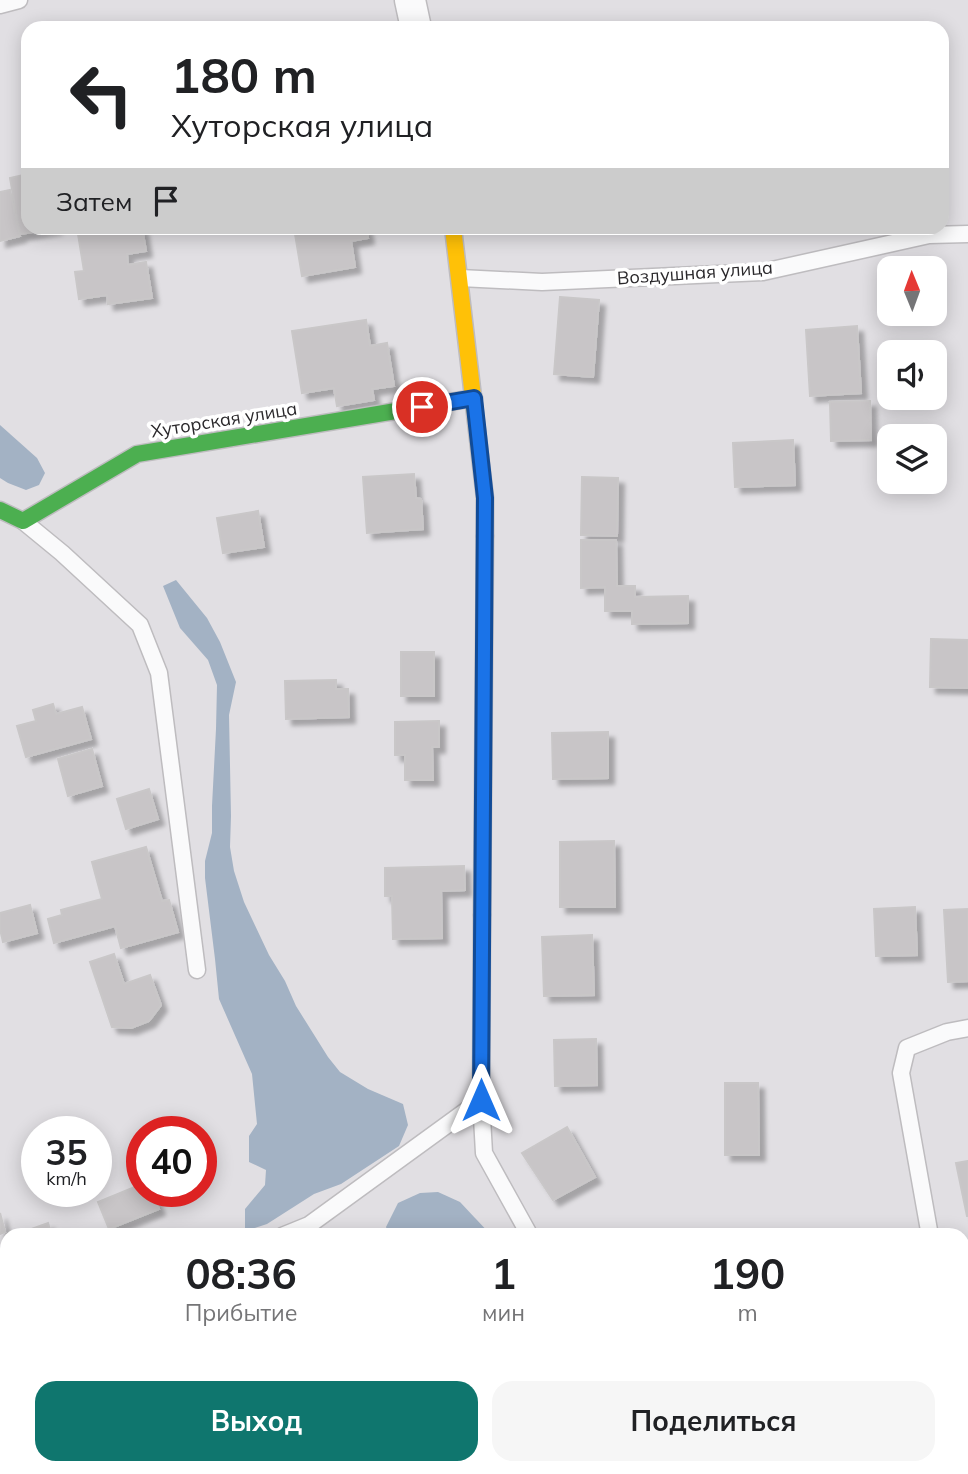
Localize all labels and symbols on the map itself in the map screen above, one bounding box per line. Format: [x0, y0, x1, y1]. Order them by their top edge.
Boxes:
street label: Воздушная улица [616, 256, 774, 289]
north arrow [877, 256, 947, 326]
pin [392, 377, 452, 437]
street label: Хуторская улица [149, 397, 299, 442]
position arrow [444, 1063, 518, 1137]
speed limit sign: 40 [126, 1116, 217, 1207]

